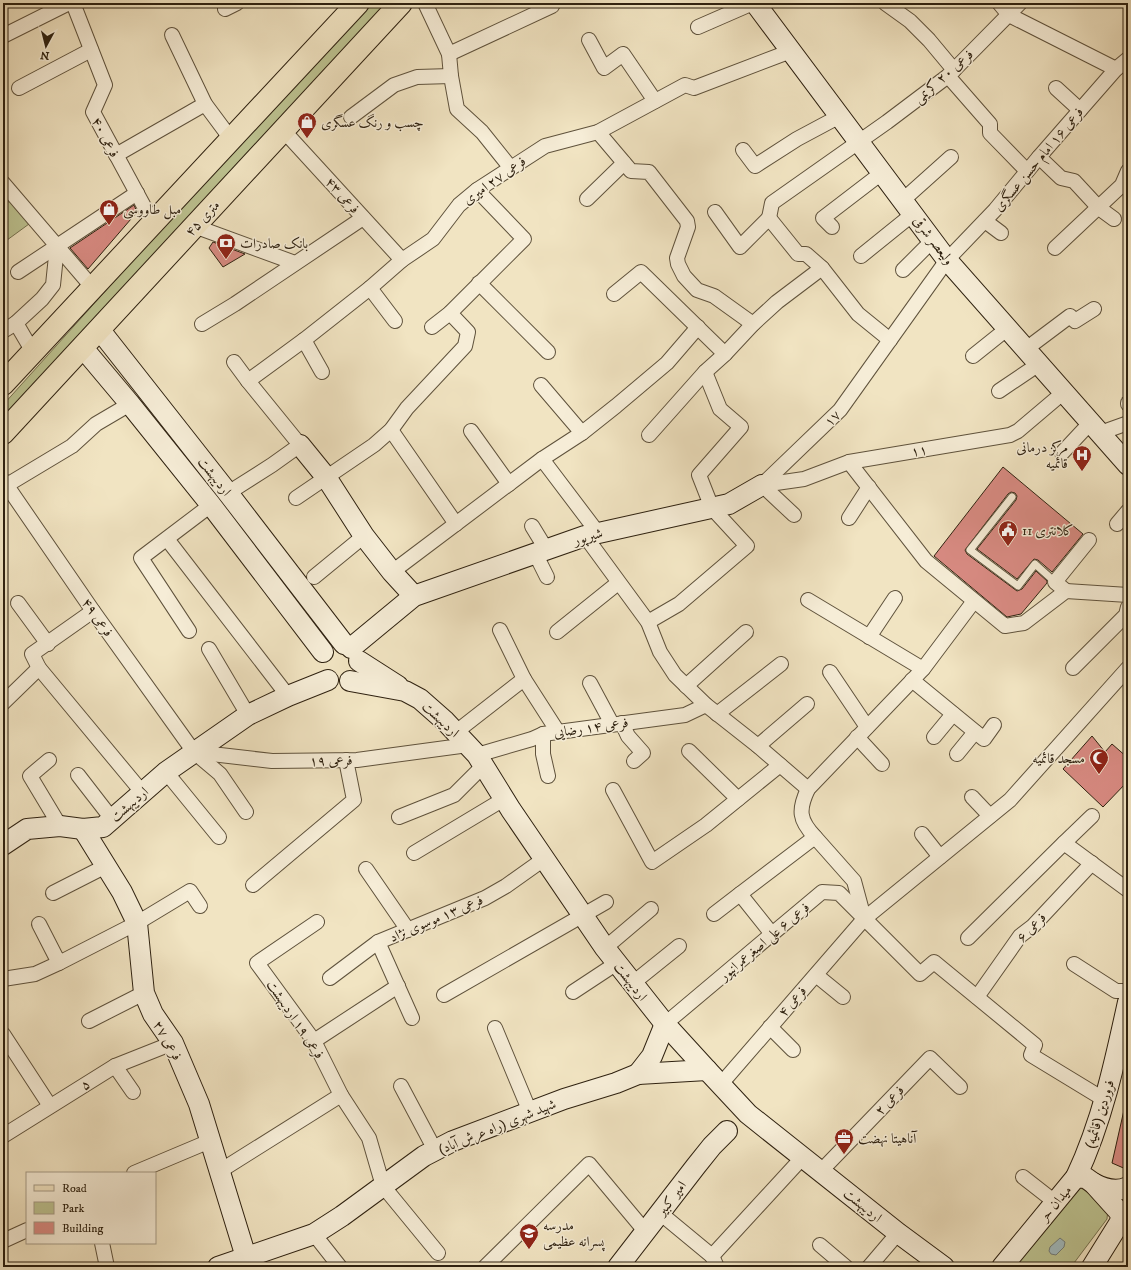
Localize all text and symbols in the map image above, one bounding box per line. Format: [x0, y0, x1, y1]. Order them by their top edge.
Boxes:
north arrow [26, 26, 66, 66]
street label: فرعی ۲۰ کریمی [910, 46, 977, 108]
text: N [40, 47, 50, 62]
street label: فرعی ۱۶ امام حسن عسگری [990, 104, 1090, 217]
shop icon: چسب و رنگ عسگری [296, 111, 318, 139]
place label: چسب و رنگ عسگری [321, 113, 424, 132]
street label: فرعی ۴۰ [87, 114, 123, 161]
street label: فرعی ۲۷ امیری [459, 152, 530, 209]
street label: فرعی ۴۳ [321, 174, 363, 218]
street label: ۴۵ متری [181, 197, 224, 241]
shop icon: مبل طاووسی [98, 198, 120, 226]
place label: مبل طاووسی [123, 201, 181, 220]
street label: ولیعصر شرقی [909, 212, 958, 269]
bank icon: بانک صادرات [215, 232, 237, 260]
place label: بانک صادرات [240, 235, 309, 253]
street label: ۱۷ [821, 407, 845, 431]
place label: مرکز درمانی قائمیه [1016, 439, 1068, 473]
street label: ۱۱ [910, 441, 929, 461]
hospital icon: مرکز درمانی قائمیه [1071, 444, 1093, 472]
street label: اردیبهشت [193, 453, 235, 500]
public building icon: کلانتری 11 [997, 519, 1019, 547]
place label: کلانتری 11 [1022, 522, 1074, 540]
street label: شیرپور [570, 524, 605, 551]
street label: فرعی ۴۹ [77, 595, 117, 640]
street label: اردیبهشت [418, 698, 463, 742]
street label: فرعی ۱۴ رضایی [553, 714, 630, 742]
mosque icon: مسجد قائمیه [1088, 747, 1110, 775]
place label: مسجد قائمیه [1032, 750, 1085, 768]
street label: فرعی ۱۹ [309, 752, 353, 770]
street label: اردیبهشت [107, 783, 153, 826]
street label: فرعی ۱‍۳ موسوی نژاد [387, 891, 486, 947]
street label: فرعی ۶ علی اصغرعمرانپور [714, 899, 814, 986]
street label: فرعی ۶ [1013, 909, 1051, 947]
street label: اردیبهشت [609, 958, 651, 1005]
street label: فرعی ۱۹ اردیبهشت [262, 977, 328, 1062]
street label: فرعی ۴ [774, 982, 811, 1021]
street label: فرعی ۲۷ [149, 1017, 186, 1064]
street label: ۵ [77, 1075, 94, 1095]
street label: فروردین (قائمیه) [1081, 1078, 1119, 1151]
street label: فرعی ۲ [871, 1082, 908, 1120]
street label: شهید شهری (راه عرش آباد) [436, 1095, 559, 1159]
office icon: آناهیتا نهضت [833, 1127, 855, 1155]
place label: آناهیتا نهضت [858, 1130, 918, 1148]
legend [26, 1172, 156, 1244]
street label: امیر کبیر [652, 1177, 691, 1221]
text: Road [62, 1181, 87, 1196]
street label: میدان حر [1034, 1182, 1076, 1227]
street label: اردیبهشت [839, 1185, 885, 1227]
text: Park [62, 1201, 84, 1216]
place label: مدرسه پسرانه عظیمی [543, 1217, 605, 1252]
text: Building [62, 1221, 103, 1236]
school or university icon: مدرسه پسرانه عظیمی [518, 1222, 540, 1250]

